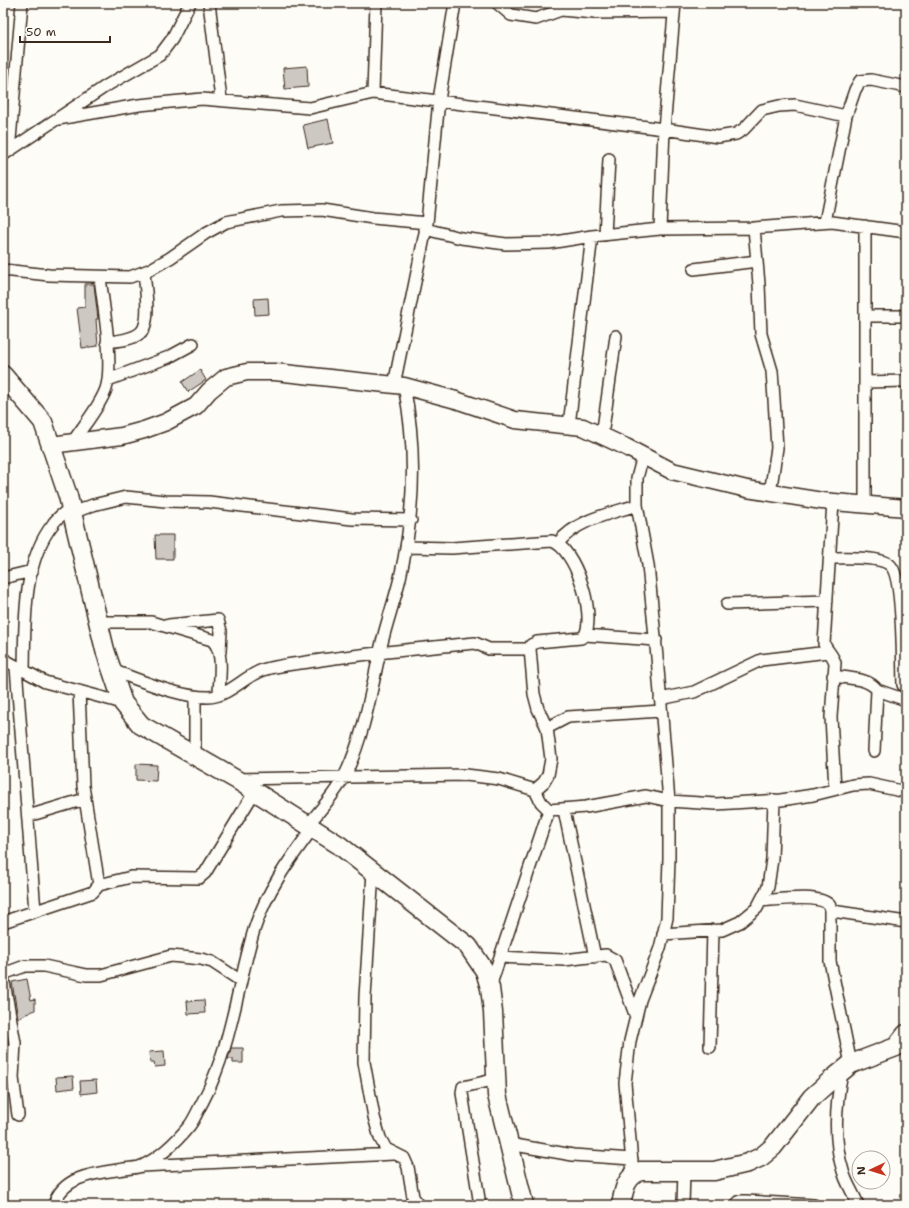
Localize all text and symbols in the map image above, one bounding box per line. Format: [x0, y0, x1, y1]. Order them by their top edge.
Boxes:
scale bar [20, 18, 110, 44]
text: 50 m [26, 24, 56, 40]
north arrow [851, 1150, 891, 1190]
text: N [854, 1166, 869, 1176]

